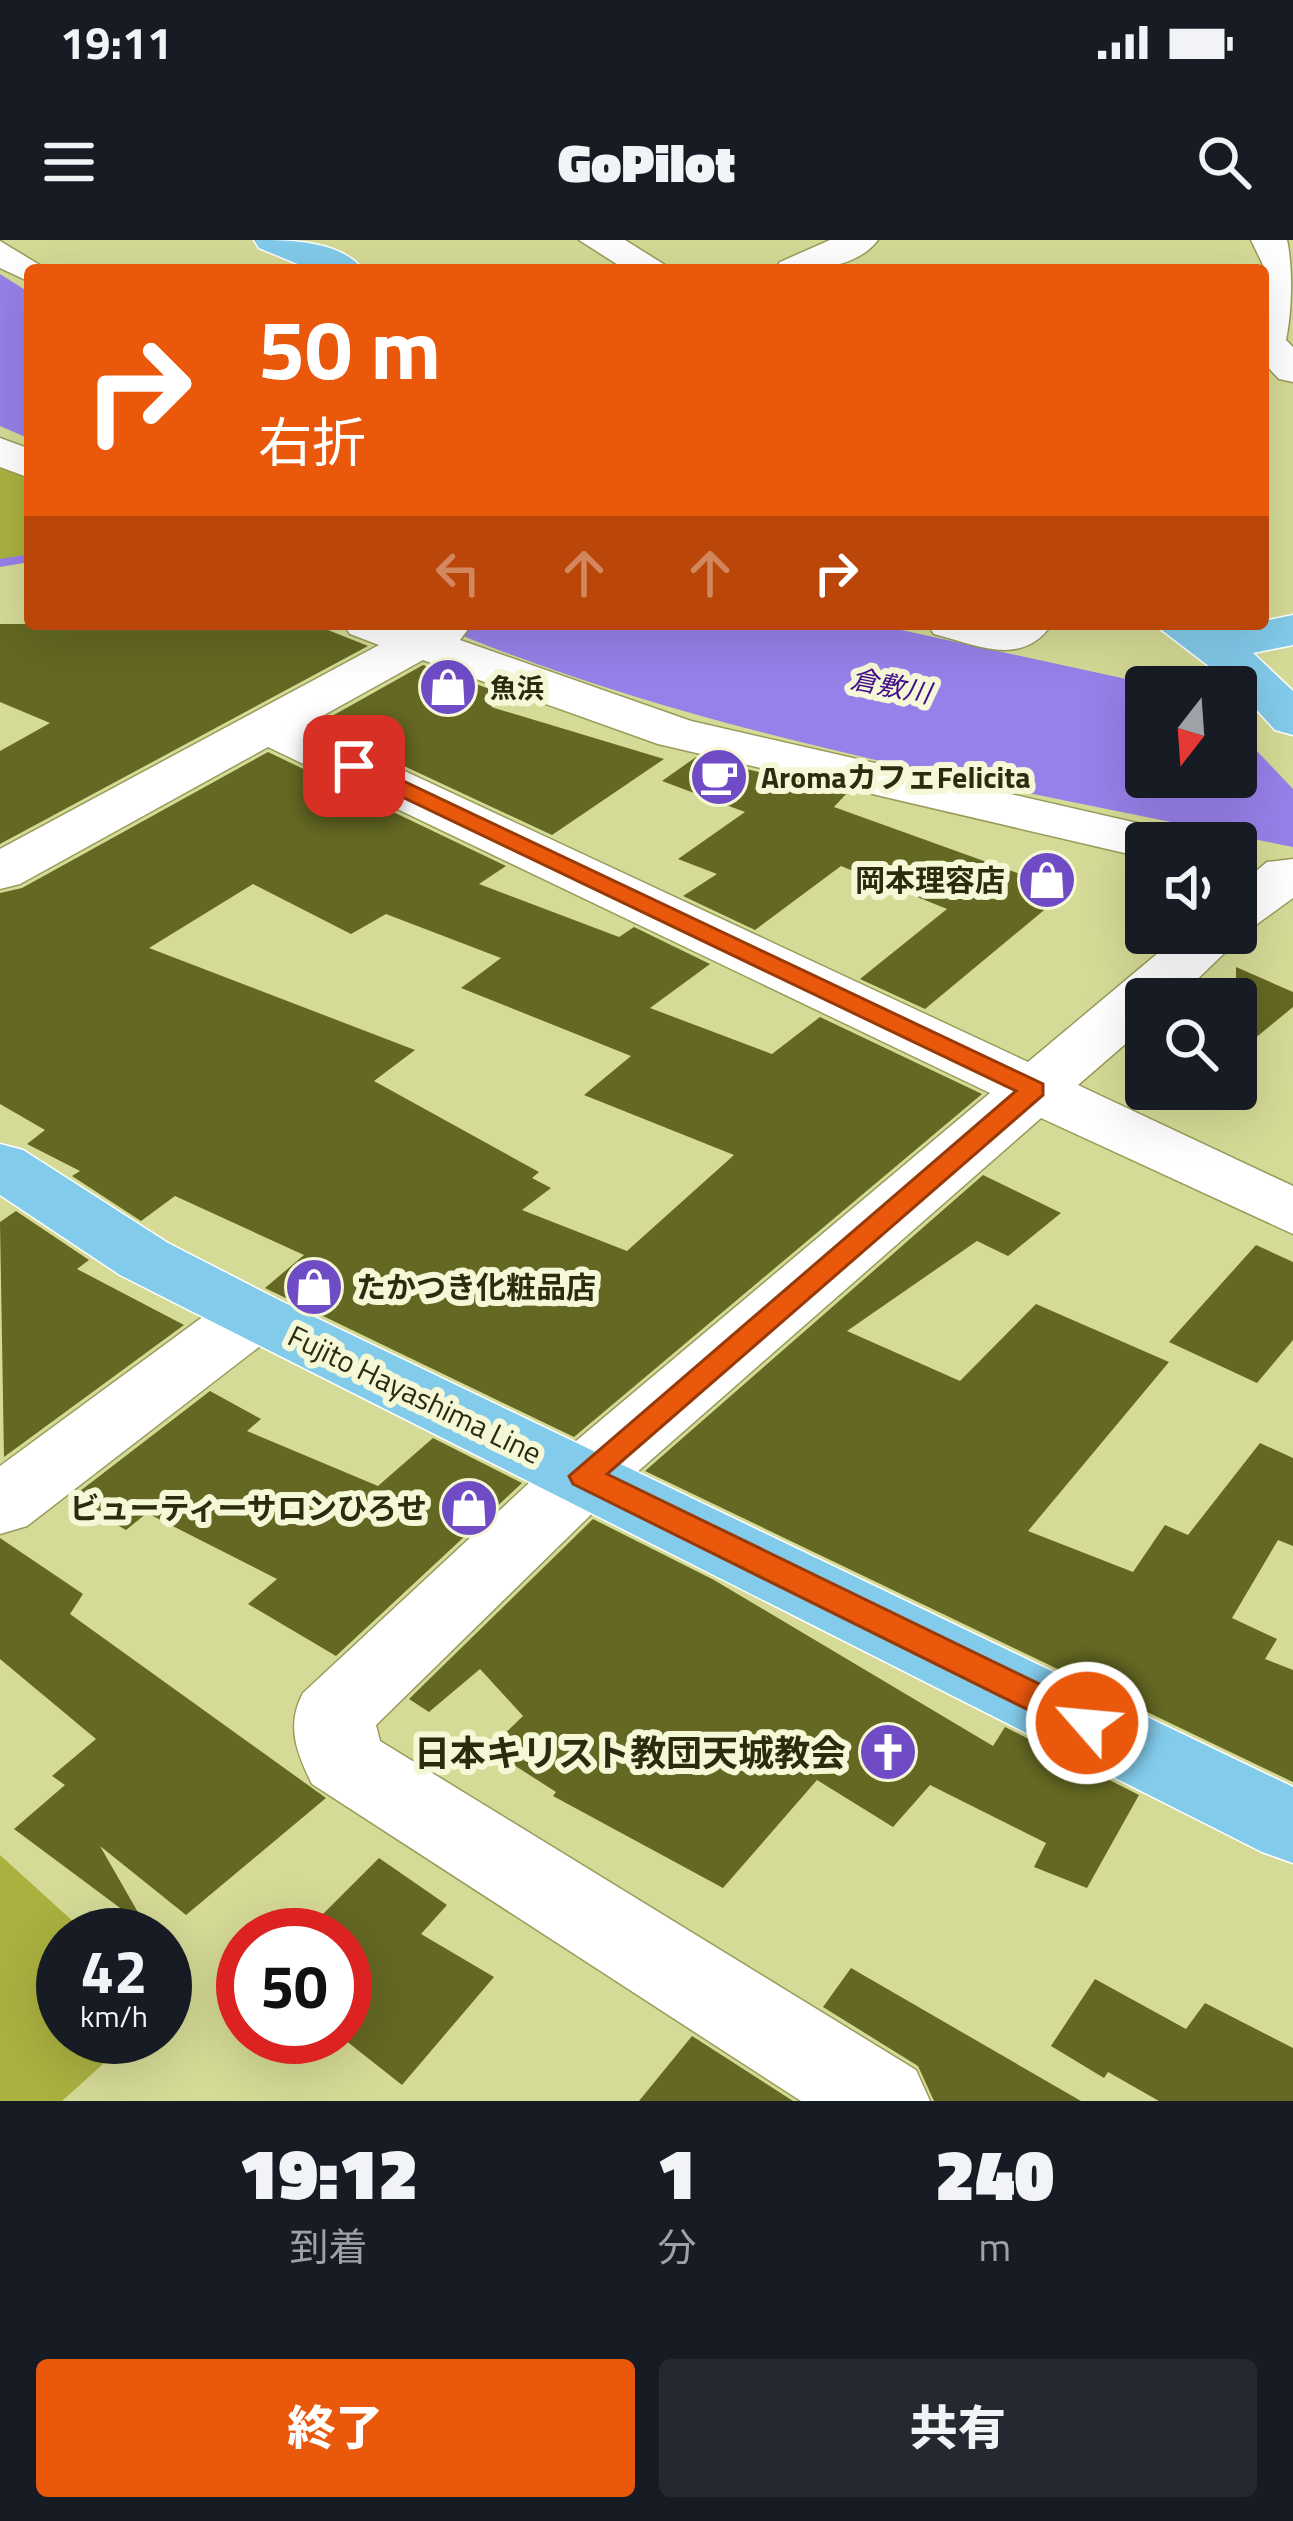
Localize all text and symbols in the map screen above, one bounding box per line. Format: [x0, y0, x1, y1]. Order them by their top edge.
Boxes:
text: 19:11 [60, 8, 172, 76]
text: GoPilot [558, 121, 735, 203]
icon: menu [36, 129, 102, 195]
icon: search [1191, 129, 1257, 195]
text: 50 m [258, 284, 441, 412]
icon: right [60, 312, 216, 468]
text: 右折 [258, 401, 366, 483]
icon: left [425, 540, 491, 606]
icon: ahead [551, 540, 617, 606]
icon: ahead [677, 540, 743, 606]
icon: right [803, 540, 869, 606]
shop icon: 魚浜 [417, 656, 479, 718]
water label: 倉敷川 [847, 657, 938, 713]
north arrow [1125, 666, 1257, 798]
map controls [1125, 666, 1257, 1110]
place label: 魚浜 [490, 667, 544, 708]
pin [303, 715, 405, 817]
icon: arrive [321, 733, 387, 799]
cafe icon: AromaカフェFelicita [688, 746, 750, 808]
place label: AromaカフェFelicita [761, 754, 1031, 800]
button: sound [1125, 822, 1257, 954]
shop icon: 岡本理容店 [1016, 849, 1078, 911]
place label: 岡本理容店 [855, 857, 1005, 903]
button: search [1125, 978, 1257, 1110]
shop icon: たかつき化粧品店 [283, 1256, 345, 1318]
place label: たかつき化粧品店 [356, 1264, 596, 1310]
street label: Fujito Hayashima Line [280, 1313, 550, 1475]
shop icon: ビューティーサロンひろせ [438, 1477, 500, 1539]
place label: ビューティーサロンひろせ [69, 1485, 427, 1531]
position arrow [1024, 1660, 1150, 1786]
church icon: 日本キリスト教団天城教会 [857, 1721, 919, 1783]
place label: 日本キリスト教団天城教会 [414, 1725, 846, 1780]
speed limit sign: 50 [216, 1908, 372, 2064]
text: 42 [80, 1925, 148, 2016]
text: km/h [80, 1993, 148, 2039]
text: 19:12 [239, 2117, 418, 2227]
text: 1 [657, 2117, 696, 2227]
text: 240 [935, 2118, 1054, 2228]
text: 到着 [289, 2217, 367, 2276]
text: 分 [657, 2217, 696, 2276]
text: m [978, 2217, 1011, 2276]
button: 終了 [36, 2359, 635, 2497]
button: 共有 [659, 2359, 1257, 2497]

